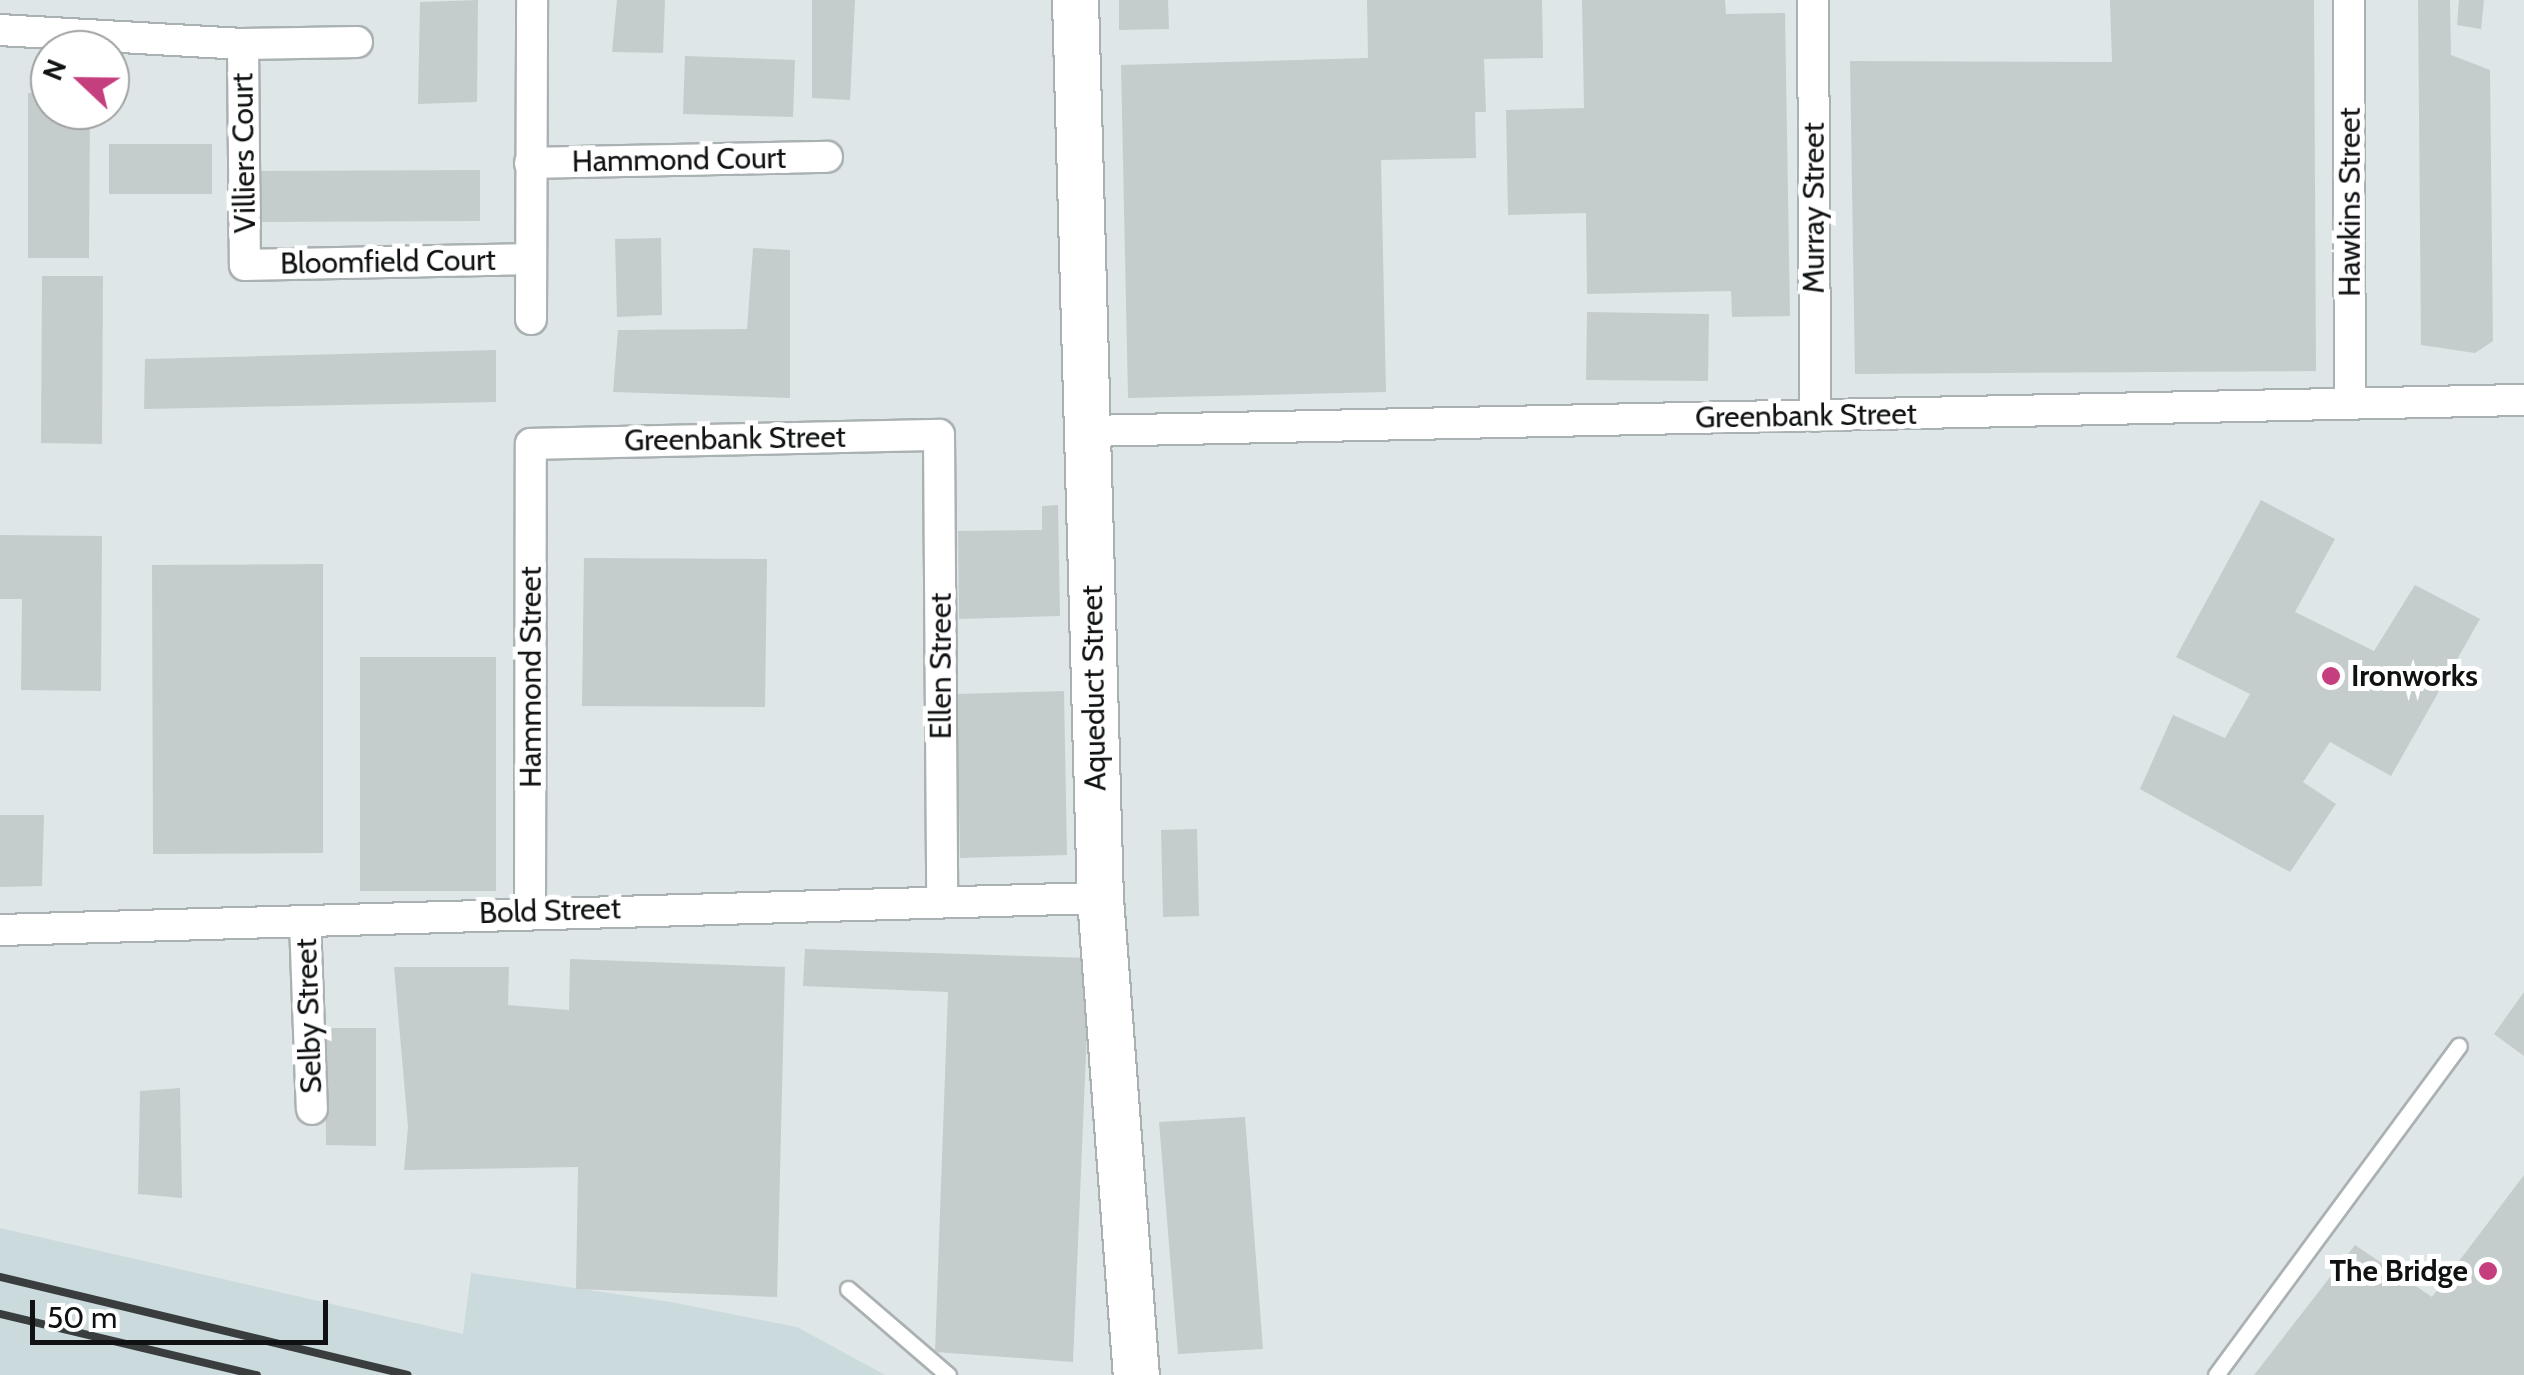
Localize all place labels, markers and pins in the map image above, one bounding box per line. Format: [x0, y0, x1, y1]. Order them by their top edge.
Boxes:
place label: Ironworks [2351, 658, 2478, 694]
marker: Ironworks [2320, 665, 2342, 687]
place label: The Bridge [2330, 1253, 2468, 1289]
marker: The Bridge [2477, 1260, 2499, 1282]

